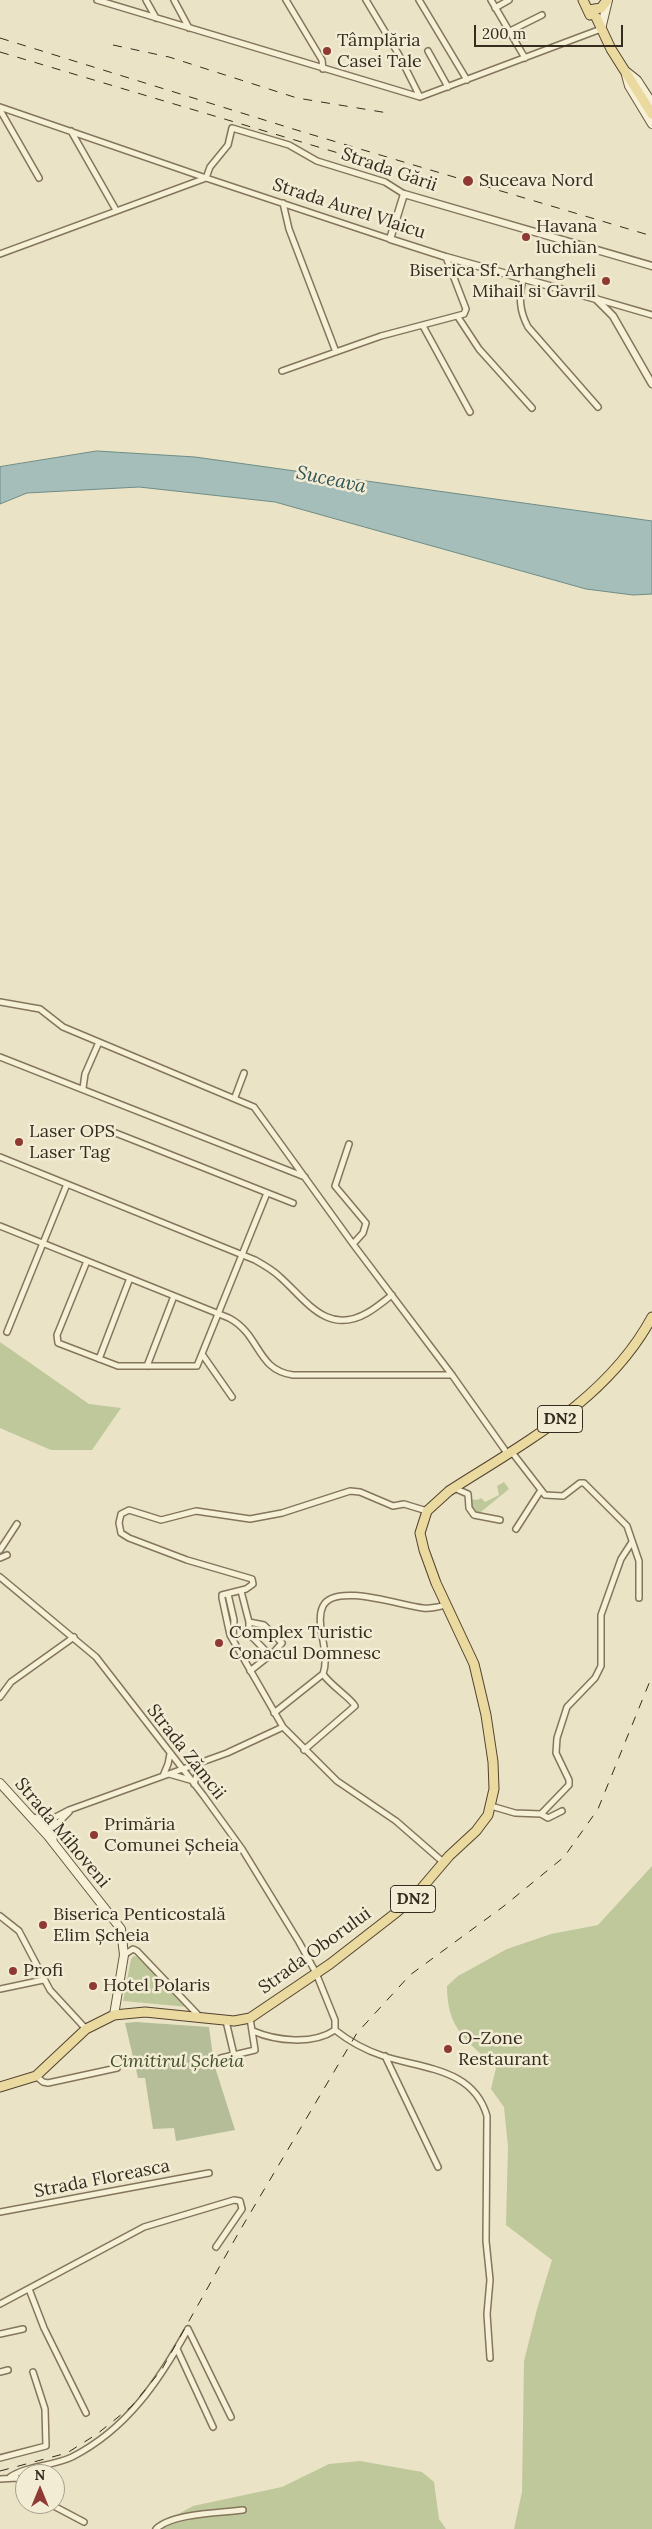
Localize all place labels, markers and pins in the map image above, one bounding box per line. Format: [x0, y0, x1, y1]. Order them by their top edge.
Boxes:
place label: Tâmplăria Casei Tale [337, 30, 422, 72]
marker: Tâmplăria Casei Tale [321, 45, 333, 57]
place label: Suceava Nord [479, 170, 594, 192]
marker: Suceava Nord [461, 174, 475, 188]
place label: Havana luchian [536, 216, 597, 258]
marker: Havana luchian [520, 231, 532, 243]
place label: Biserica Sf. Arhangheli Mihail si Gavril [409, 260, 596, 302]
marker: Biserica Sf. Arhangheli Mihail si Gavril [600, 275, 612, 287]
place label: Laser OPS Laser Tag [29, 1121, 115, 1164]
marker: Laser OPS Laser Tag [13, 1136, 25, 1148]
place label: Complex Turistic Conacul Domnesc [229, 1622, 381, 1665]
marker: Complex Turistic Conacul Domnesc [213, 1637, 225, 1649]
place label: Primăria Comunei Șcheia [104, 1814, 239, 1856]
marker: Primăria Comunei Șcheia [88, 1829, 100, 1841]
place label: Biserica Penticostală Elim Șcheia [53, 1904, 226, 1946]
marker: Biserica Penticostală Elim Șcheia [37, 1919, 49, 1931]
place label: Profi [23, 1960, 63, 1982]
marker: Profi [7, 1965, 19, 1977]
place label: Hotel Polaris [103, 1975, 210, 1997]
marker: Hotel Polaris [87, 1980, 99, 1992]
place label: O-Zone Restaurant [458, 2028, 549, 2070]
marker: O-Zone Restaurant [442, 2043, 454, 2055]

